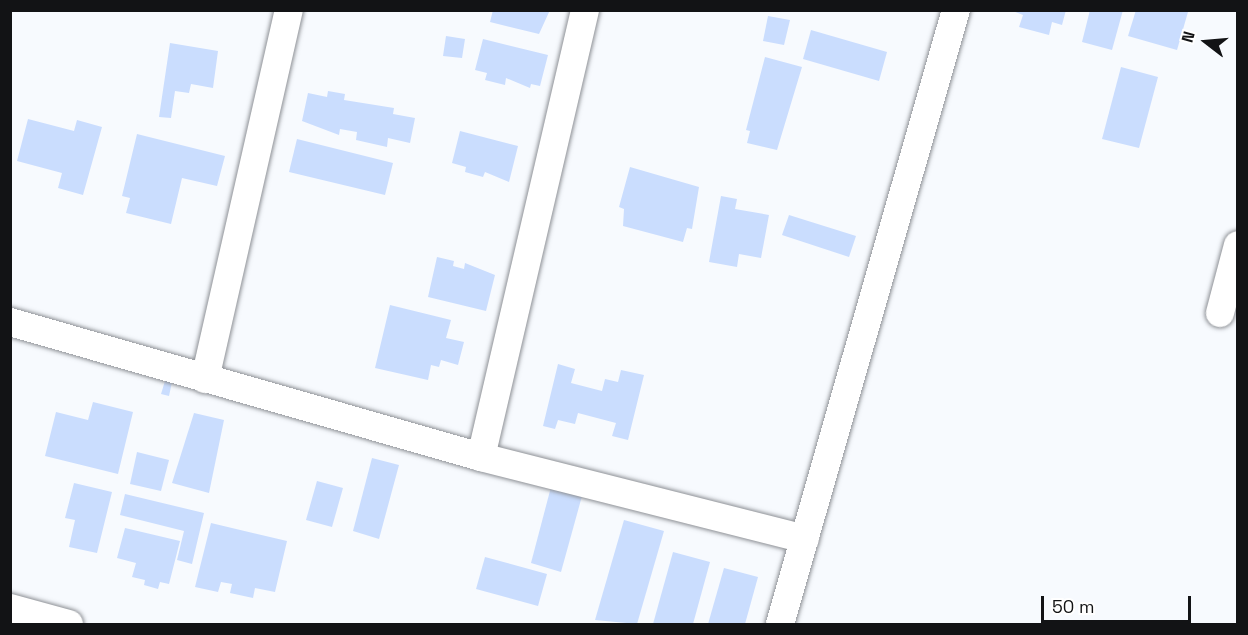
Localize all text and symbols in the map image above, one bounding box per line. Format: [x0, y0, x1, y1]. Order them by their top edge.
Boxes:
north arrow [1176, 12, 1236, 72]
text: N [1177, 29, 1200, 45]
scale bar [1044, 584, 1194, 622]
text: 50 m [1052, 595, 1094, 618]

